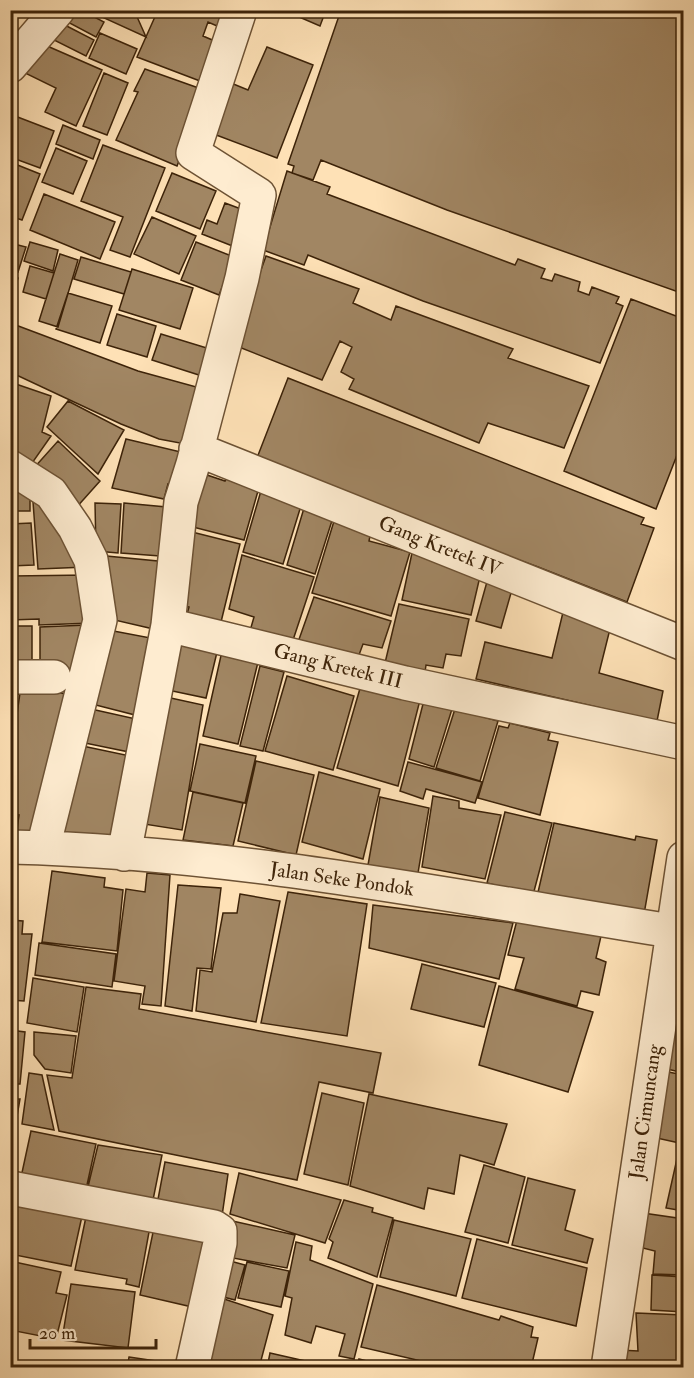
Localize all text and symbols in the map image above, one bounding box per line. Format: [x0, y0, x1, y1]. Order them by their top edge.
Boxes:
street label: Gang Kretek IV [375, 510, 506, 582]
street label: Gang Kretek III [271, 638, 405, 694]
street label: Jalan Seke Pondok [267, 856, 416, 902]
street label: Jalan Cimuncang [623, 1042, 667, 1182]
scale bar [30, 1312, 156, 1350]
text: 20 m [39, 1322, 75, 1345]

